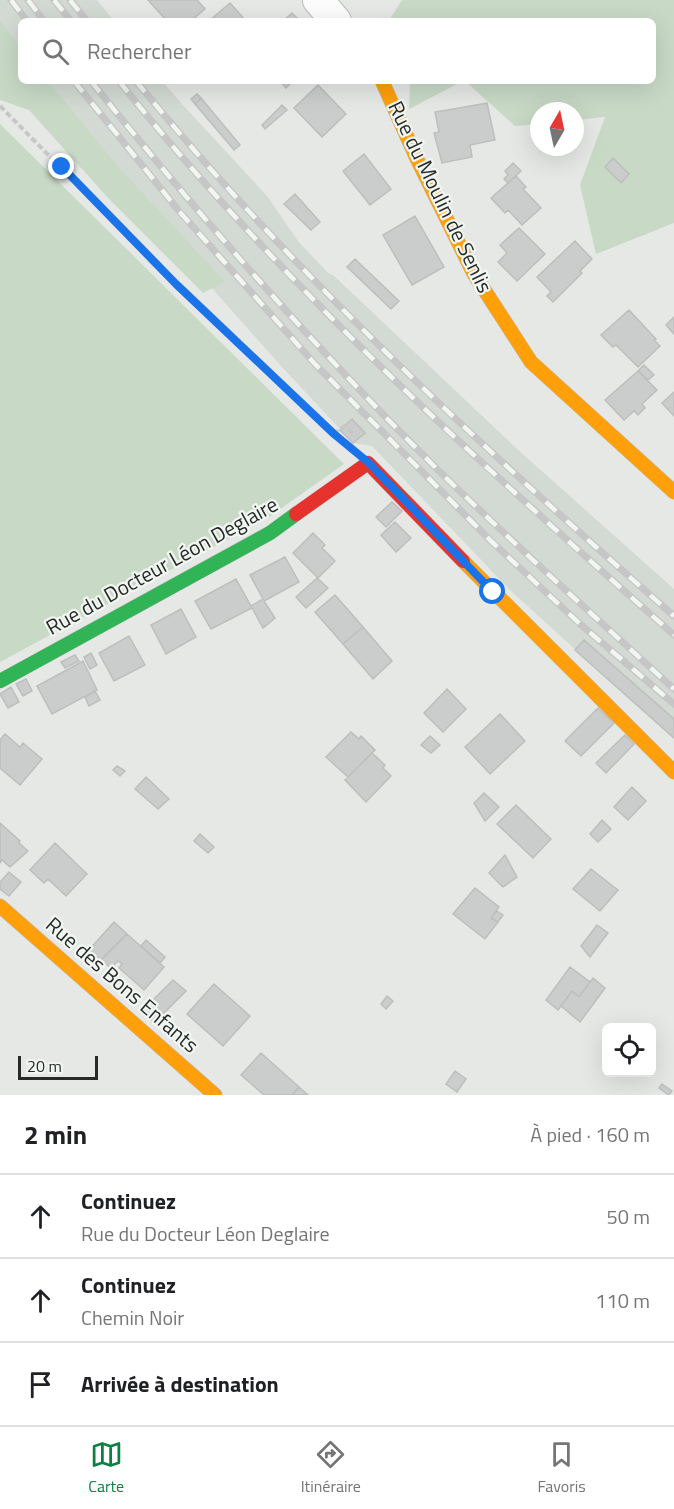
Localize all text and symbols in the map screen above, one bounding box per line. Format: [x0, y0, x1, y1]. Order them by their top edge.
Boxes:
search box [18, 18, 656, 84]
text: Rechercher [87, 34, 192, 68]
icon: search [39, 35, 72, 68]
street label: Rue du Moulin de Senlis [380, 95, 501, 298]
north arrow [530, 102, 584, 156]
route end [48, 153, 74, 179]
street label: Rue du Docteur Léon Deglaire [40, 488, 283, 642]
route start [479, 578, 505, 604]
street label: Rue des Bons Enfants [39, 909, 206, 1060]
map controls [602, 1023, 656, 1077]
button: locate [602, 1023, 656, 1077]
scale bar [18, 1053, 98, 1080]
text: 20 m [27, 1054, 62, 1078]
text: 2 min [24, 1115, 87, 1154]
text: À pied · 160 m [530, 1119, 650, 1150]
text: Continuez [81, 1184, 176, 1218]
icon: ahead [24, 1200, 57, 1233]
text: 50 m [606, 1201, 650, 1232]
text: Rue du Docteur Léon Deglaire [81, 1218, 330, 1249]
text: Continuez [81, 1268, 176, 1302]
icon: ahead [24, 1284, 57, 1317]
text: 110 m [595, 1285, 650, 1316]
text: Chemin Noir [81, 1302, 184, 1333]
text: Arrivée à destination [81, 1367, 279, 1401]
icon: arrive [24, 1368, 57, 1401]
tab: Carte [88, 1438, 124, 1498]
tab: Itinéraire [301, 1438, 361, 1498]
tab: Favoris [537, 1438, 586, 1498]

